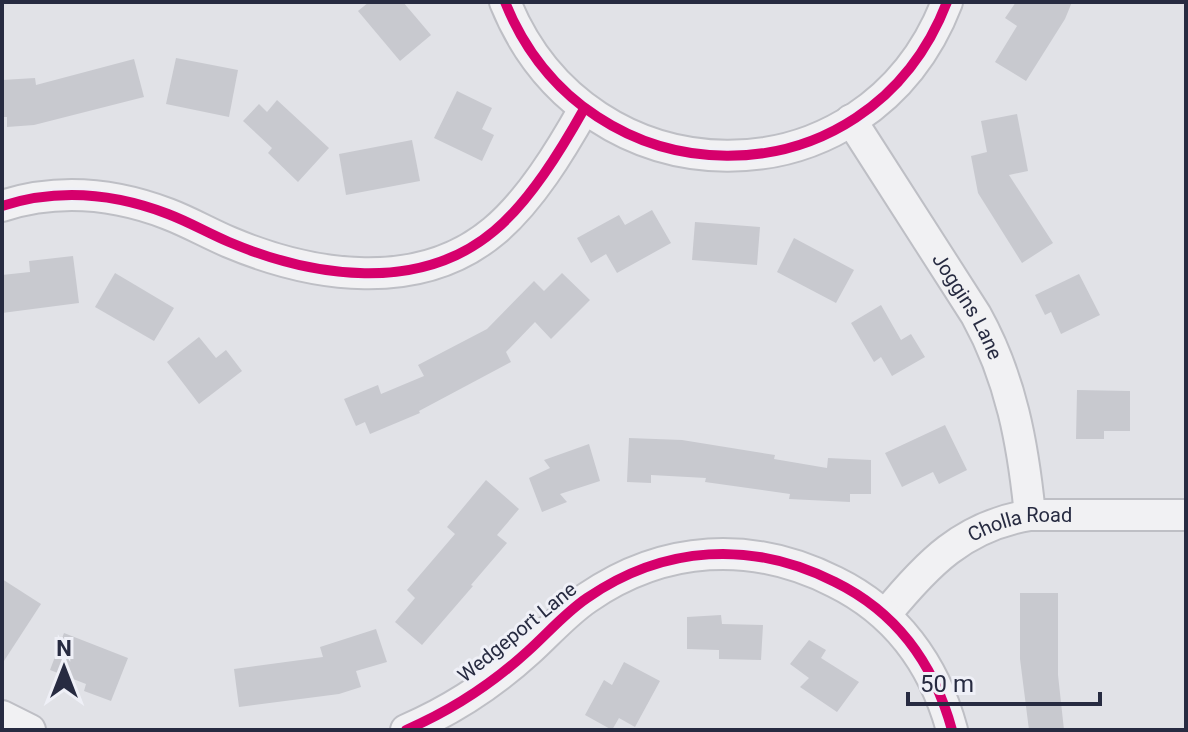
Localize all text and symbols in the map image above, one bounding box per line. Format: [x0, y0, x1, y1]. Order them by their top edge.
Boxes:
street label: Joggins Lane [927, 248, 1008, 363]
street label: Cholla Road [963, 503, 1072, 547]
street label: Wedgeport Lane [453, 577, 581, 687]
north arrow [24, 628, 104, 708]
text: N [56, 636, 72, 661]
scale bar [908, 656, 1100, 706]
text: 50 m [920, 670, 974, 698]

